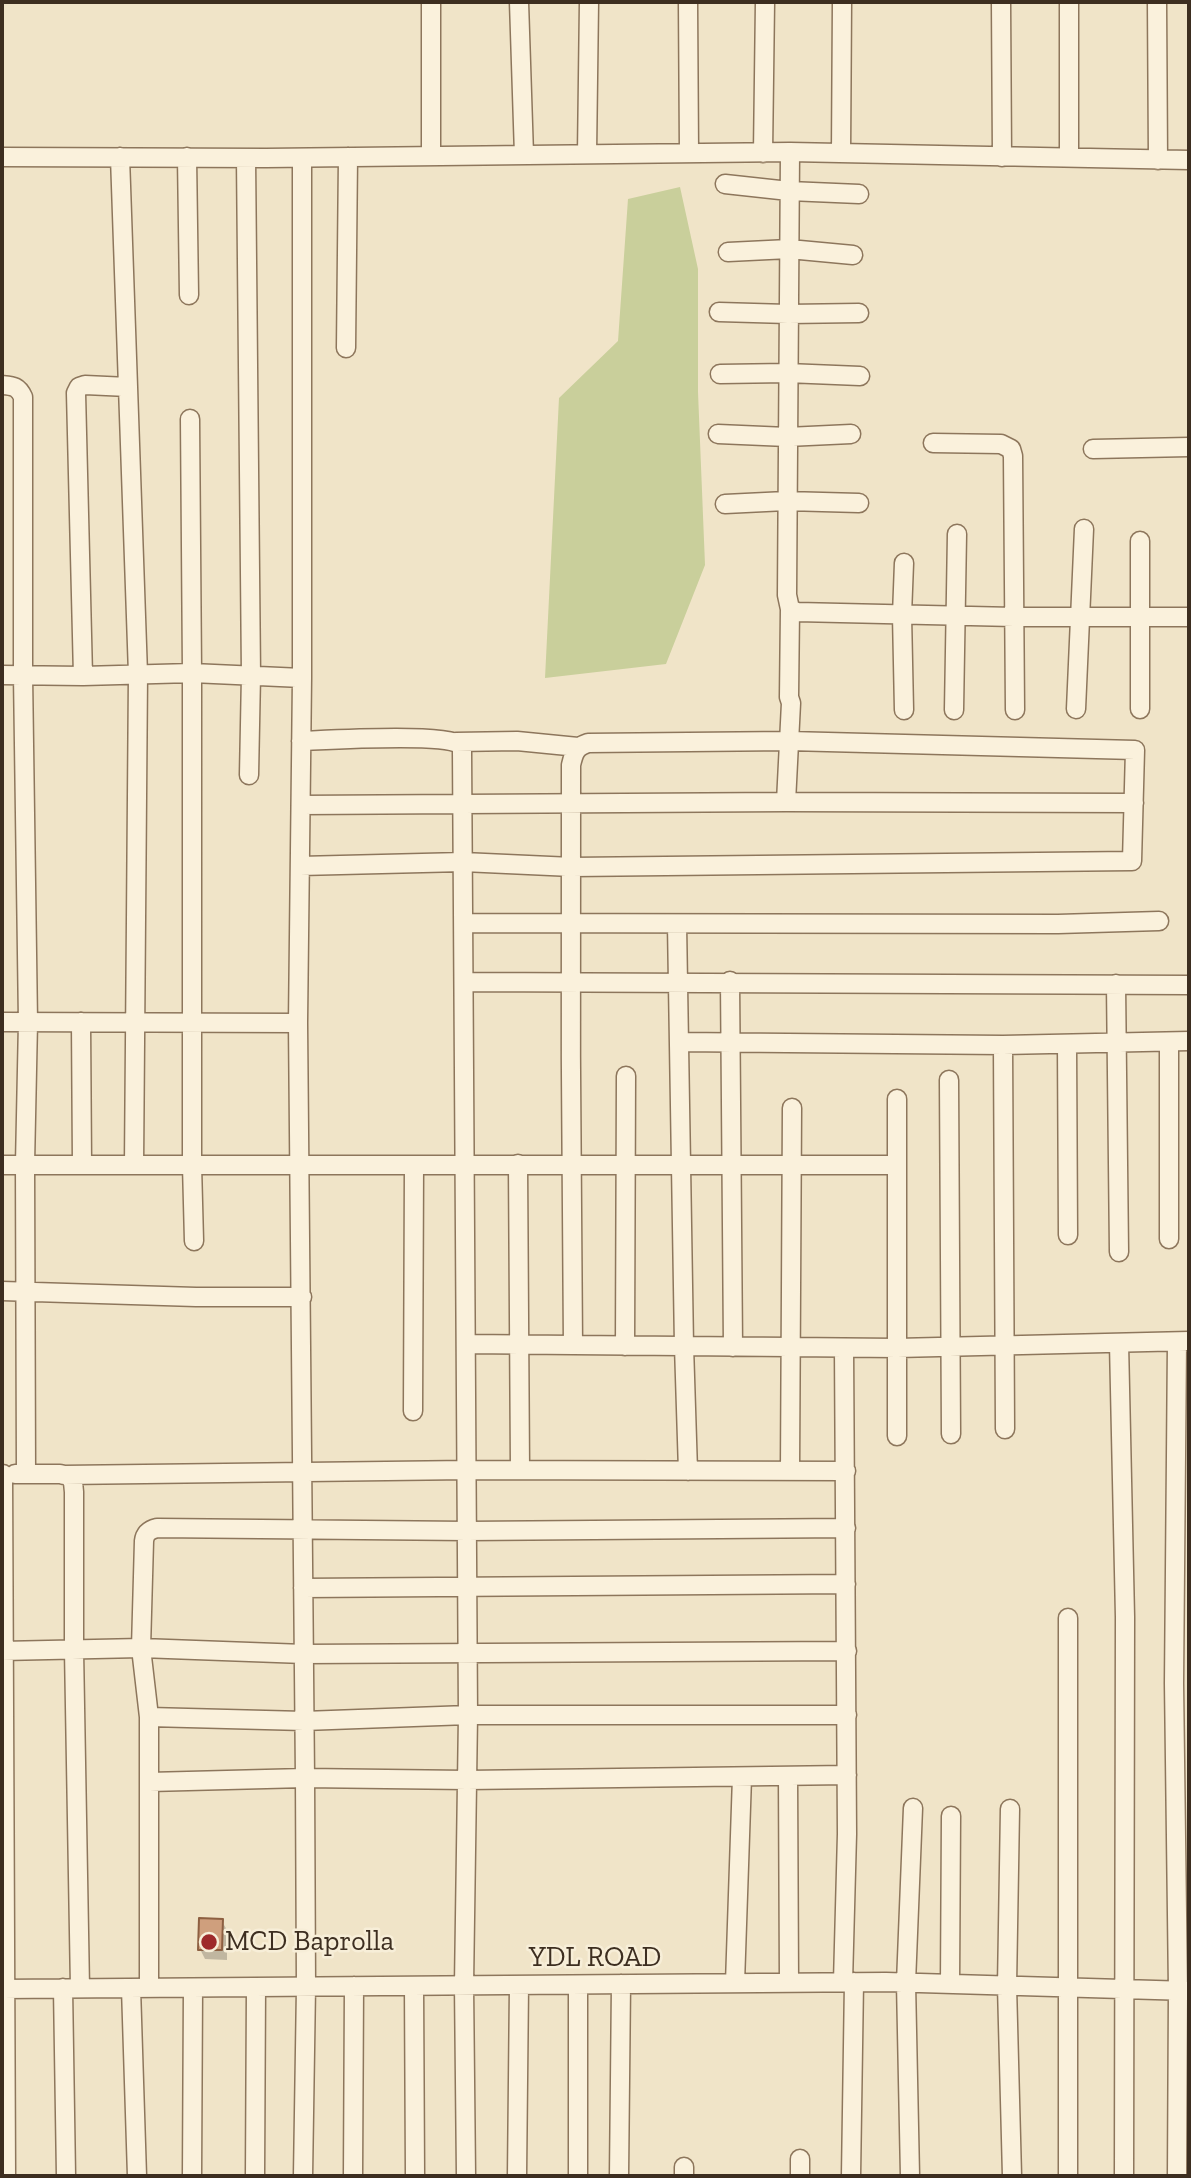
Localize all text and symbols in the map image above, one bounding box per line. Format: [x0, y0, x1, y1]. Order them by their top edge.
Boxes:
place label: MCD Baprolla [225, 1925, 394, 1959]
marker: MCD Baprolla [199, 1932, 219, 1952]
street label: YDL ROAD [529, 1941, 661, 1975]

